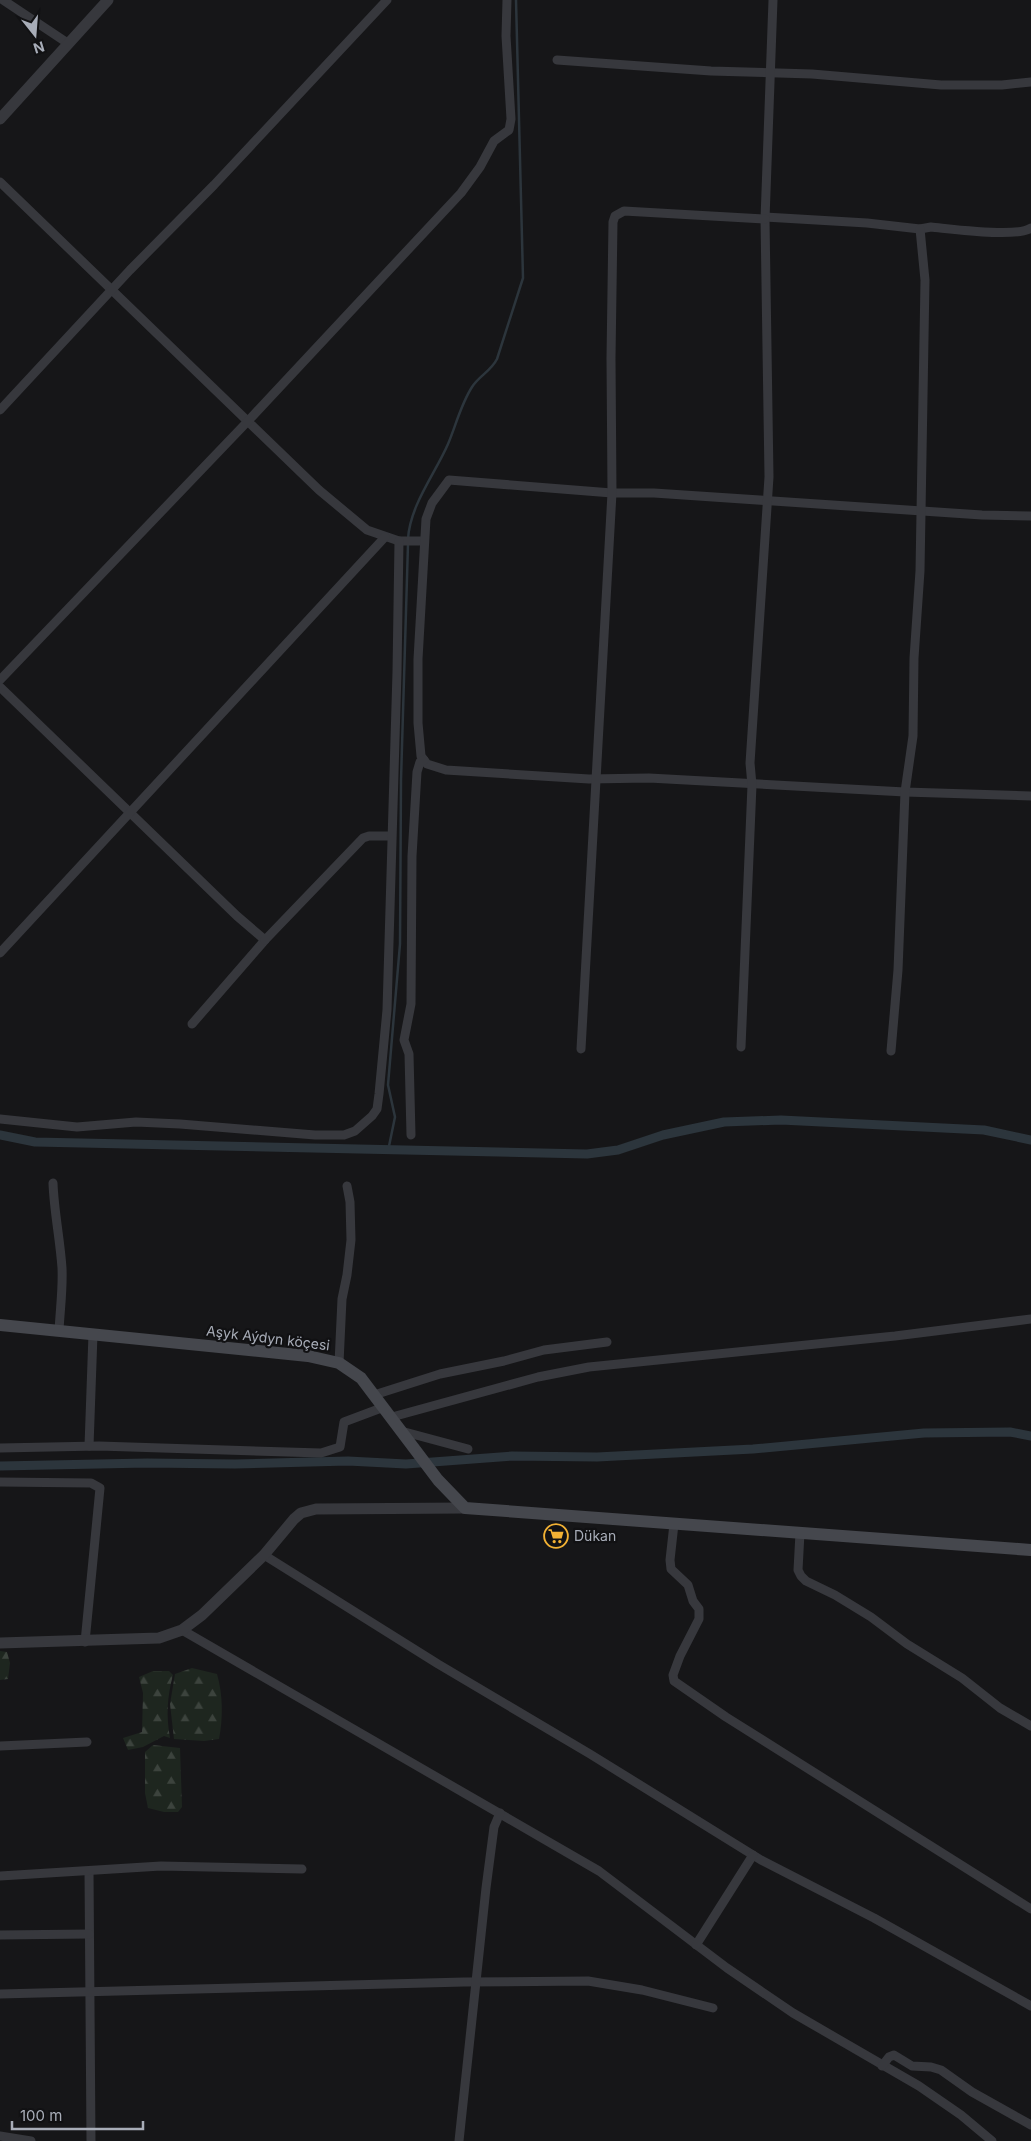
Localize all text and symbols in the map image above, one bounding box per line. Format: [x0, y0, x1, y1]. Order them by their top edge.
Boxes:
north arrow [10, 10, 60, 60]
text: N [31, 38, 47, 58]
street label: Aşyk Aýdyn köçesi [205, 1321, 331, 1354]
supermarket icon: Dükan [543, 1523, 569, 1549]
place label: Dükan [574, 1527, 616, 1544]
scale bar [12, 2098, 144, 2130]
text: 100 m [20, 2106, 62, 2125]

